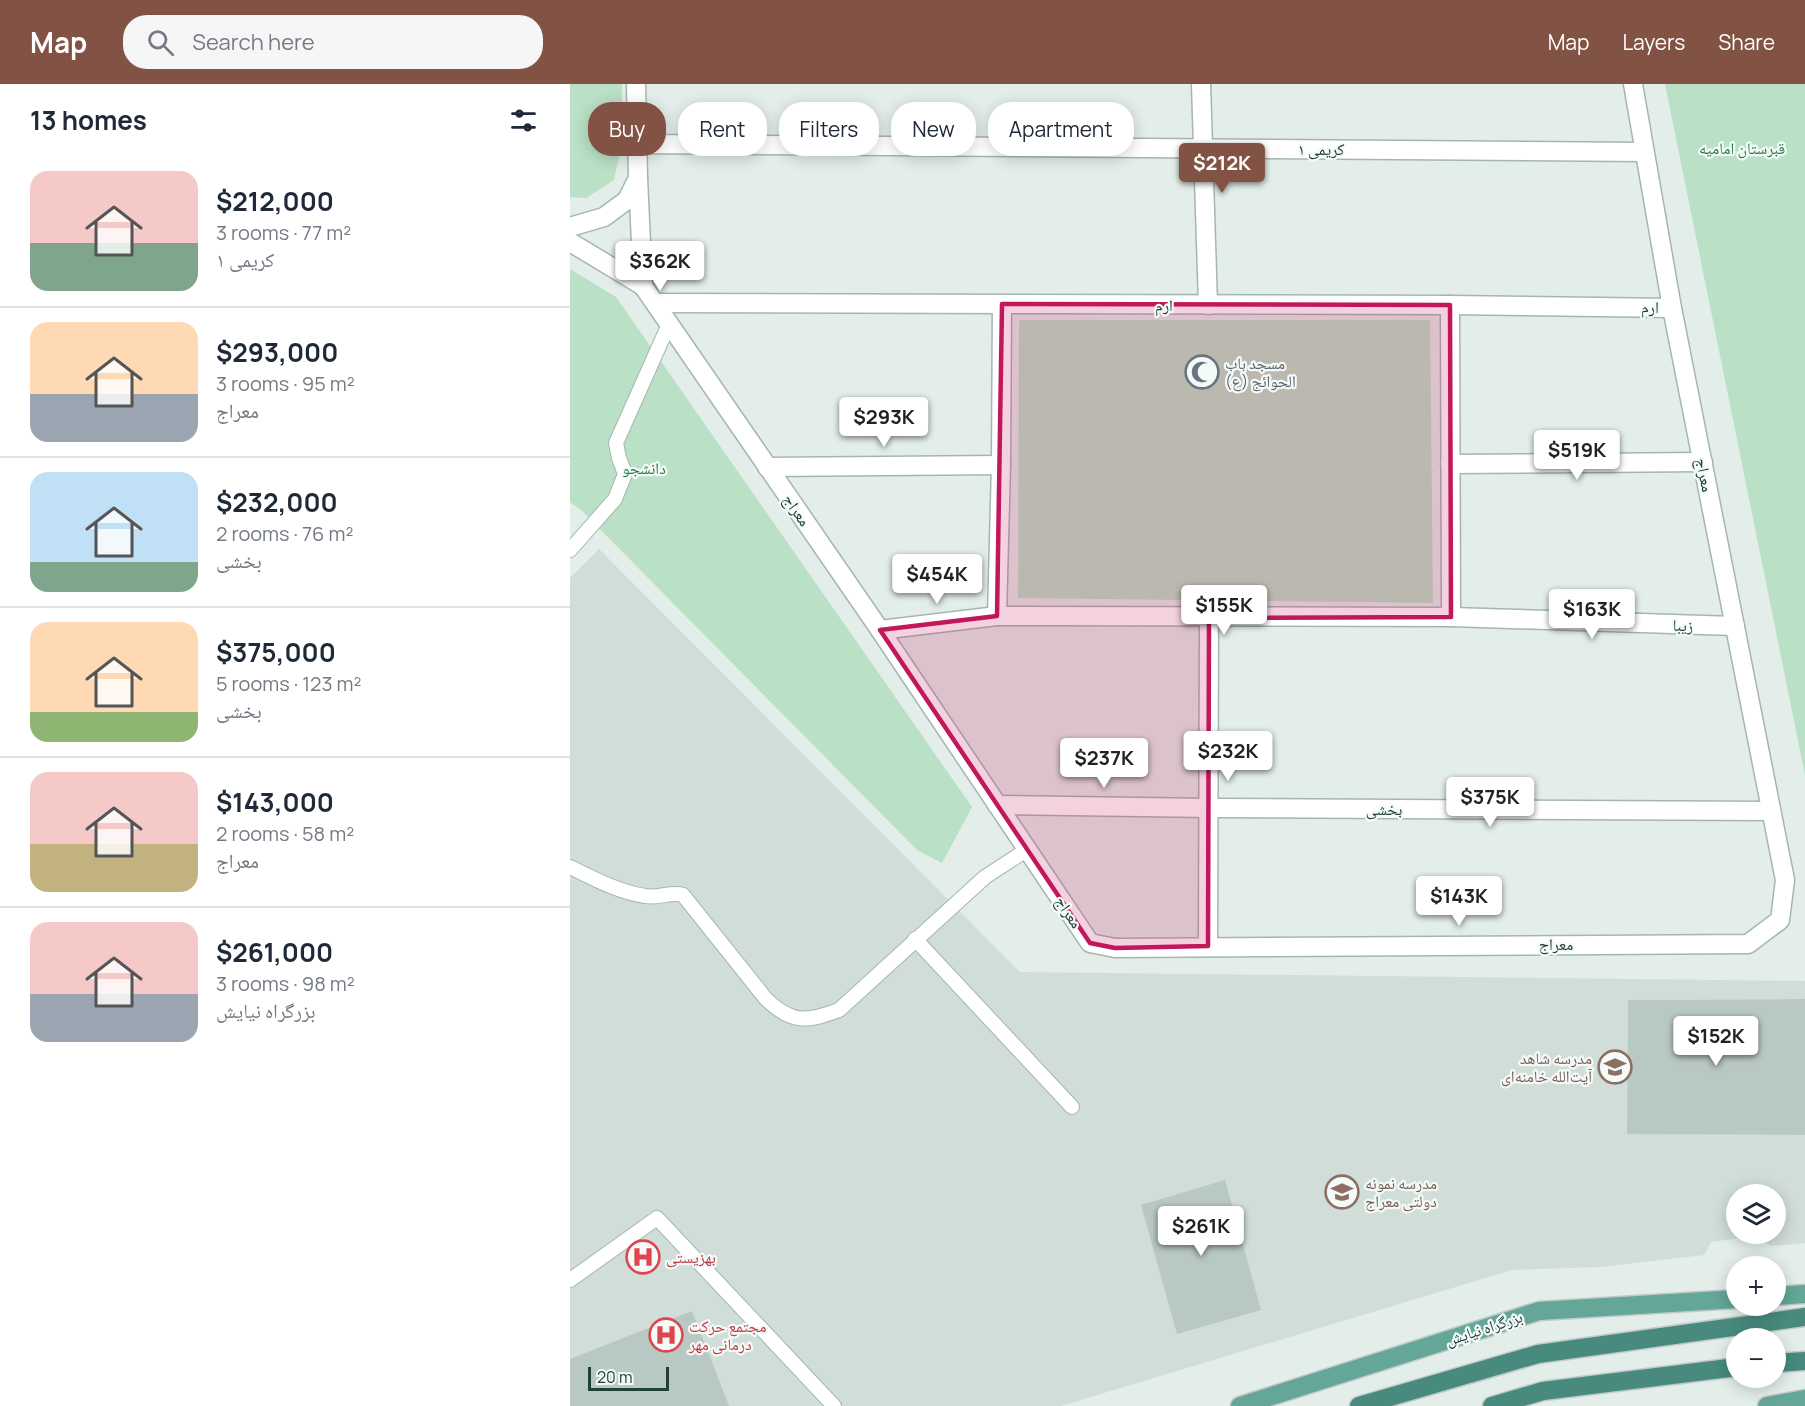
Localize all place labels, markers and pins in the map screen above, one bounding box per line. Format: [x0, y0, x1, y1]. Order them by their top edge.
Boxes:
pin: $212K [1180, 143, 1264, 194]
pin: $362K [618, 241, 702, 292]
place label: مسجد باب الحوائج (ع) [1225, 352, 1296, 392]
mosque icon: مسجد باب الحوائج (ع) [1184, 354, 1220, 390]
pin: $293K [842, 397, 926, 448]
pin: $519K [1535, 430, 1619, 481]
pin: $454K [895, 554, 979, 605]
pin: $155K [1182, 585, 1266, 636]
pin: $163K [1550, 589, 1634, 640]
pin: $232K [1186, 731, 1270, 782]
pin: $237K [1062, 738, 1146, 789]
pin: $375K [1448, 777, 1532, 828]
pin: $143K [1417, 876, 1501, 927]
pin: $152K [1674, 1016, 1758, 1067]
place label: مدرسه شاهد آیت‌الله خامنه‌ای [1501, 1047, 1593, 1087]
school or university icon: مدرسه شاهد آیت‌الله خامنه‌ای [1597, 1049, 1633, 1085]
place label: مدرسه نمونه دولتی معراج [1365, 1172, 1437, 1212]
school or university icon: مدرسه نمونه دولتی معراج [1324, 1174, 1360, 1210]
pin: $261K [1159, 1206, 1243, 1257]
hospital icon: بهزیستی [625, 1239, 661, 1275]
place label: بهزیستی [666, 1246, 716, 1268]
place label: مجتمع حرکت درمانی مهر [688, 1315, 767, 1355]
hospital icon: مجتمع حرکت درمانی مهر [648, 1317, 684, 1353]

